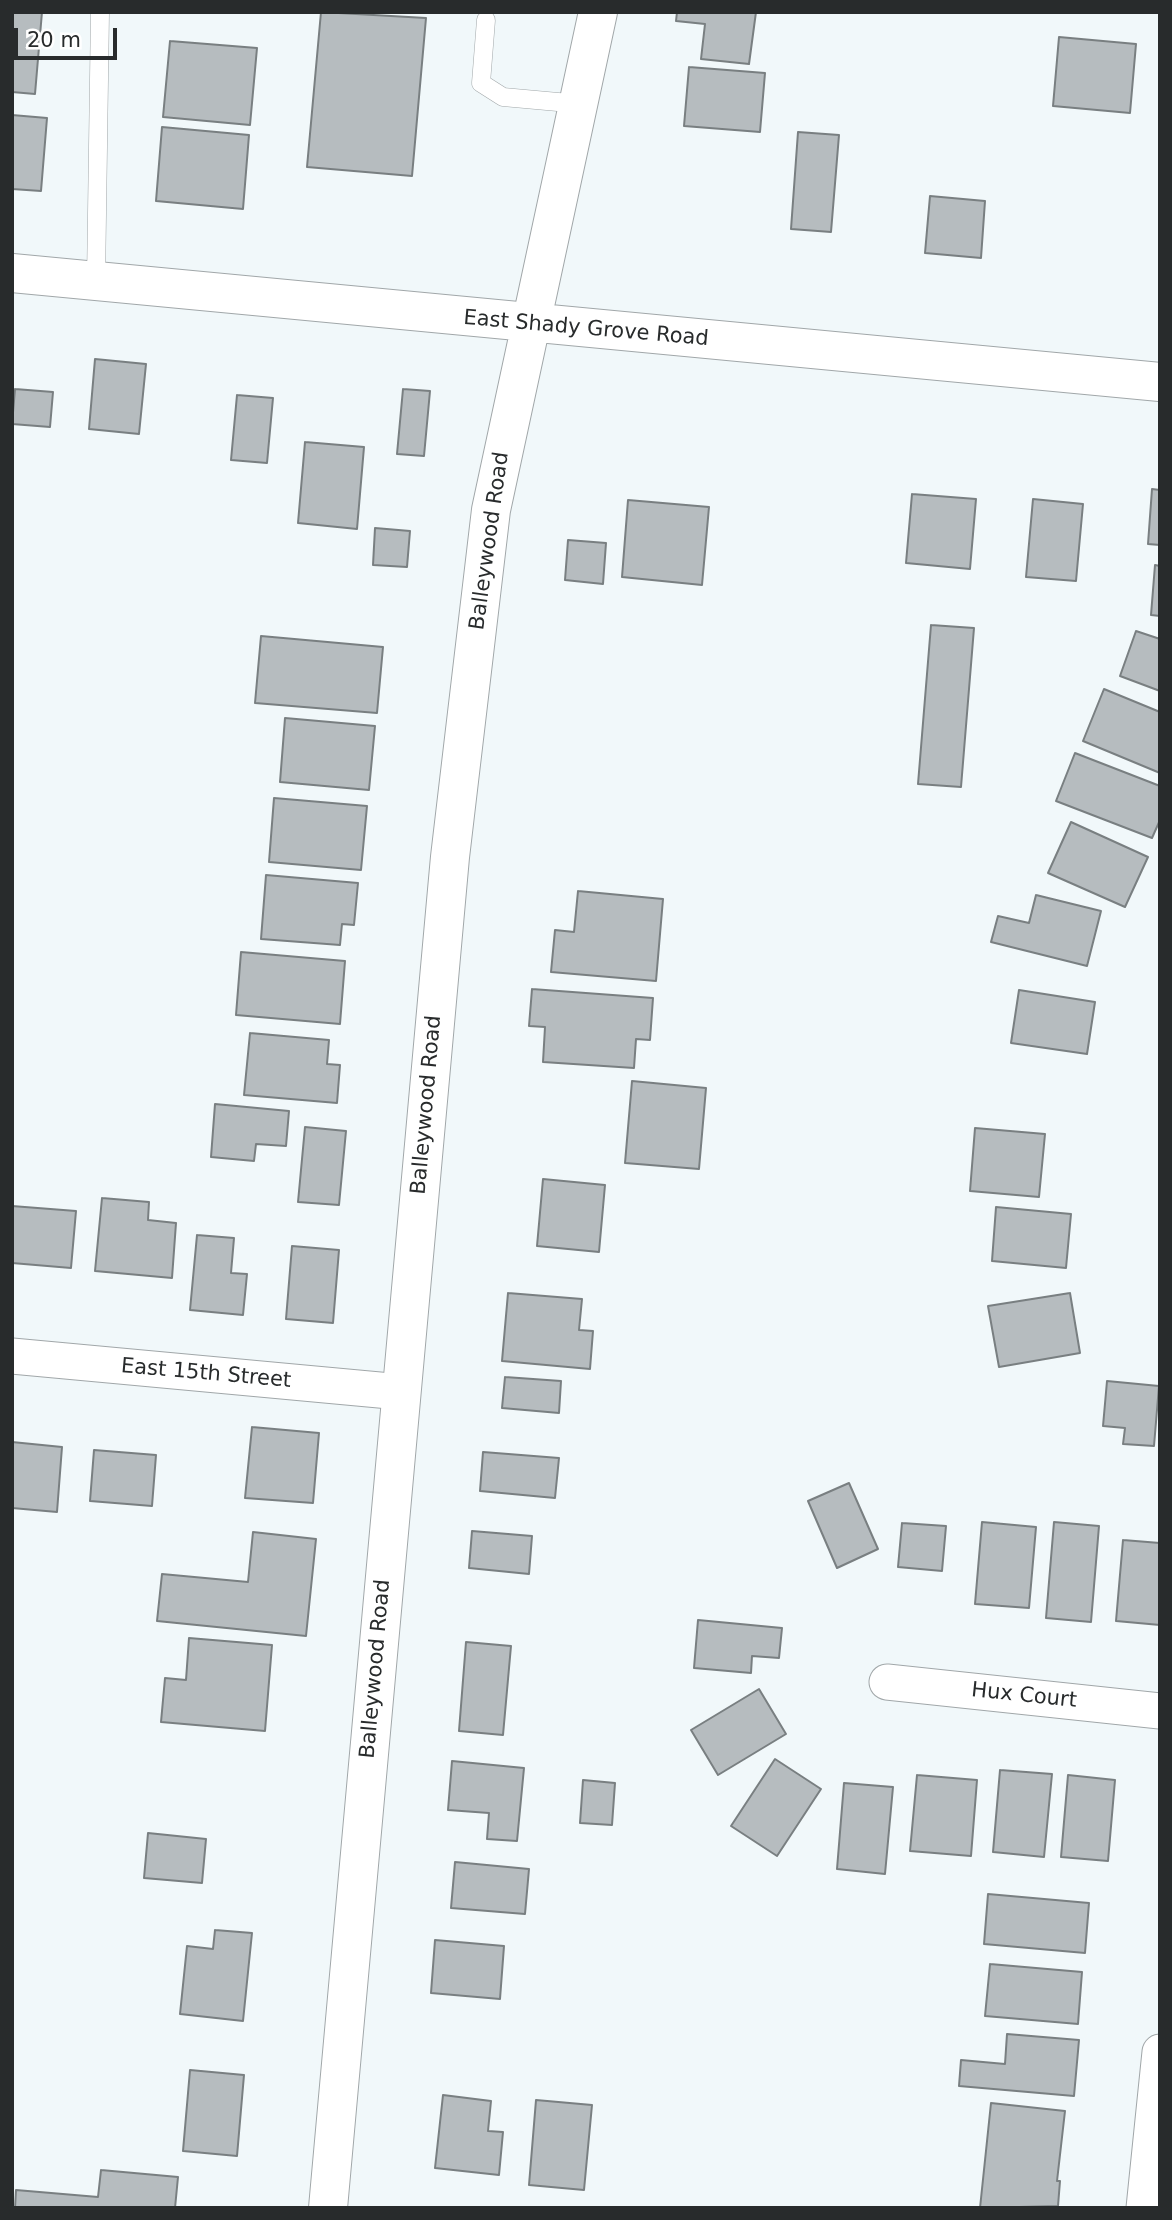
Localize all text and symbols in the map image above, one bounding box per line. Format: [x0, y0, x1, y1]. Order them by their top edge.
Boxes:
scale bar [18, 14, 121, 58]
text: 20 m [27, 28, 81, 52]
street label: East Shady Grove Road [462, 306, 710, 352]
street label: Balleywood Road [465, 450, 515, 632]
street label: Balleywood Road [407, 1014, 447, 1196]
street label: East 15th Street [120, 1354, 292, 1394]
street label: Balleywood Road [356, 1578, 396, 1760]
street label: Hux Court [970, 1678, 1078, 1714]

